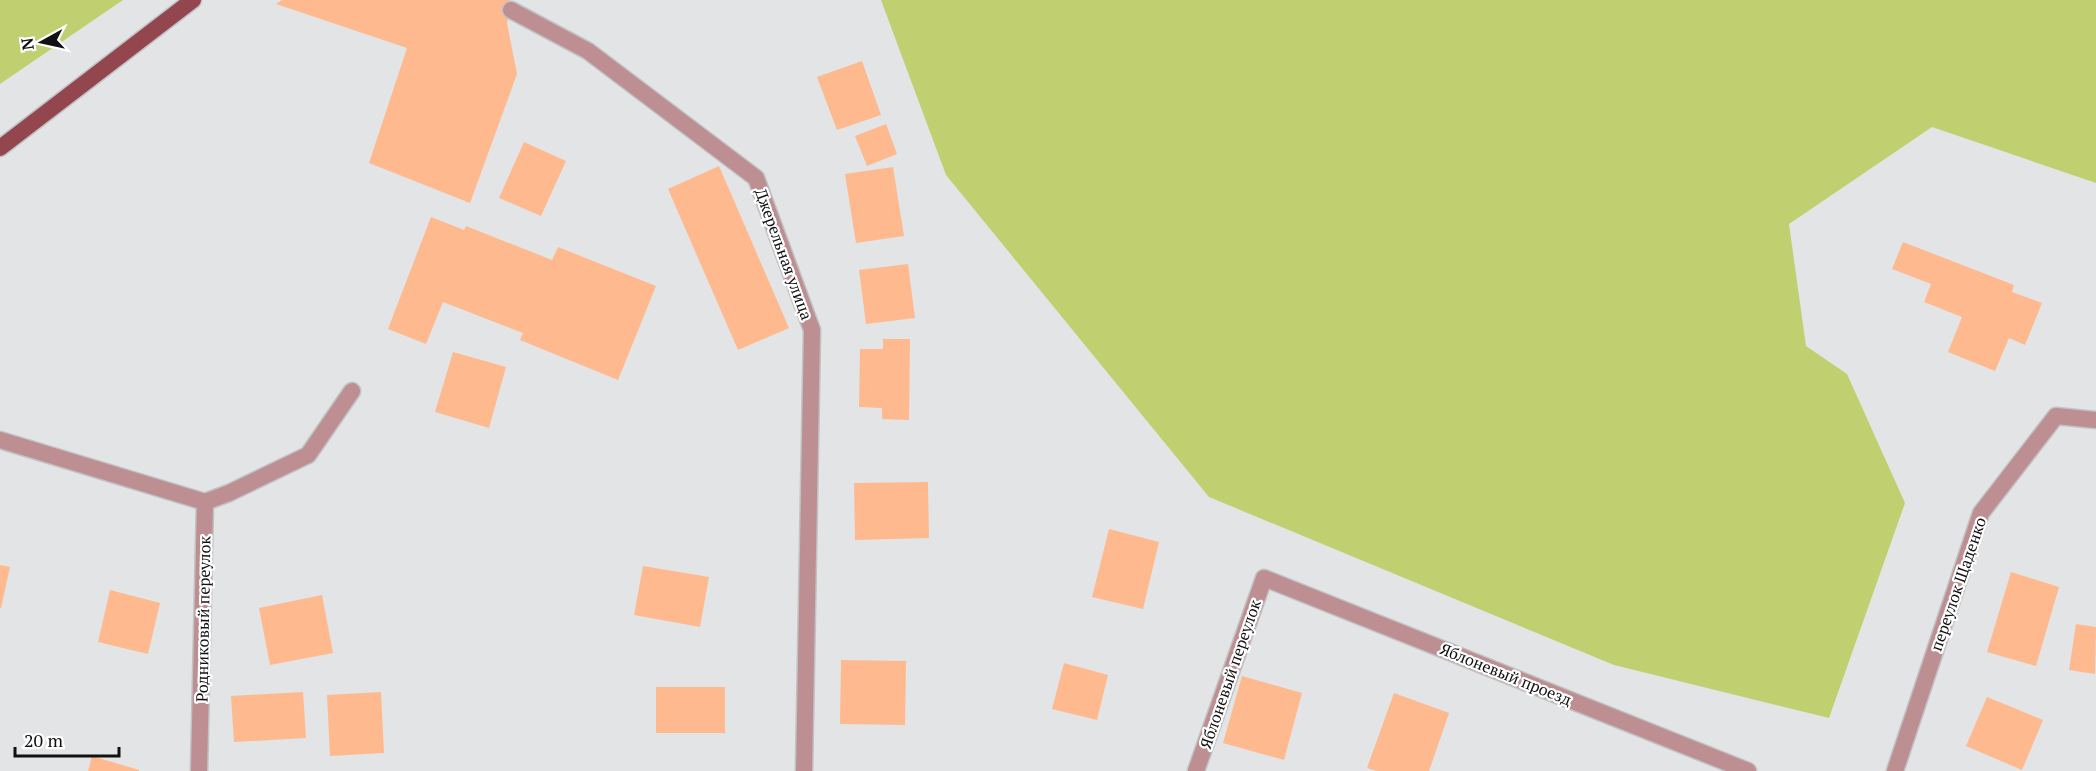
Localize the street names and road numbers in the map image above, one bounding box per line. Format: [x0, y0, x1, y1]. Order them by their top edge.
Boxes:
street label: Джерельная улица [750, 185, 818, 323]
street label: переулок Щаденко [1925, 514, 1991, 654]
street label: Родниковый переулок [191, 535, 215, 702]
street label: Яблоневый переулок [1194, 596, 1266, 752]
street label: Яблоневый проезд [1437, 638, 1575, 710]

